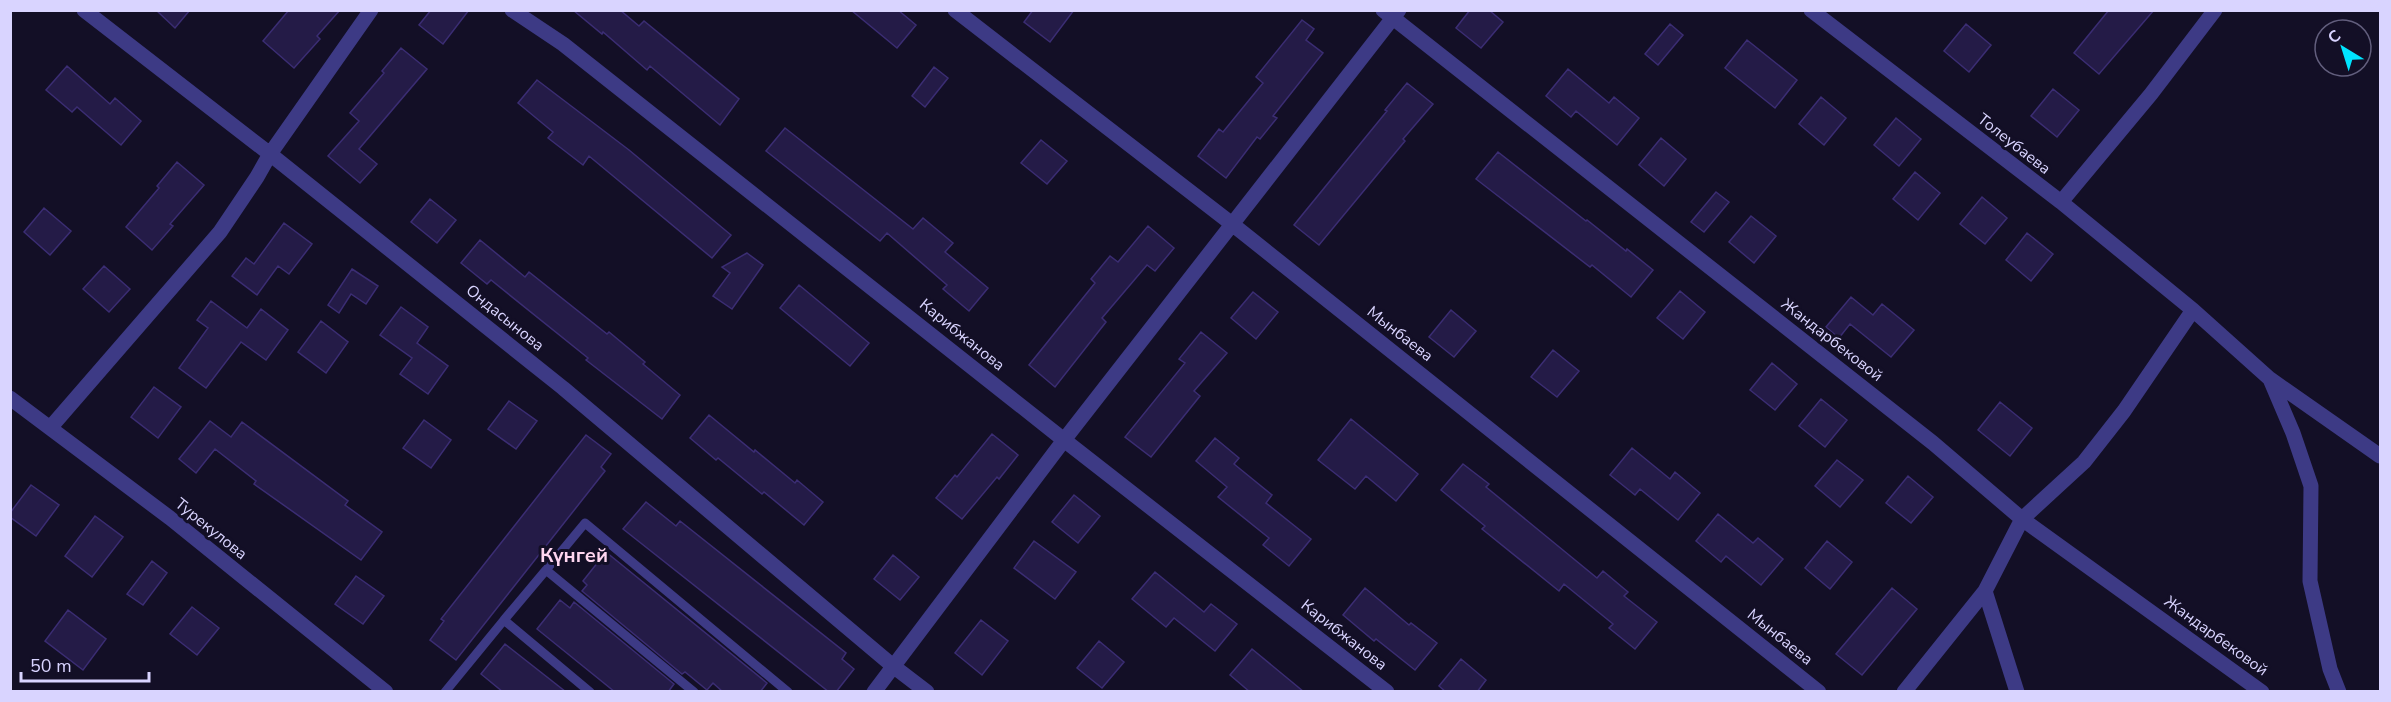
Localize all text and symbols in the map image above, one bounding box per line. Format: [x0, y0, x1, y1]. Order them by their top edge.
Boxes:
north arrow [2313, 18, 2373, 78]
text: С [2323, 25, 2346, 49]
street label: Толеубаева [1973, 108, 2055, 180]
street label: Ондасынова [461, 280, 549, 356]
street label: Жандарбековой [1777, 293, 1887, 387]
street label: Карибжанова [915, 294, 1009, 376]
street label: Мынбаева [1362, 301, 1438, 367]
street label: Турекулова [170, 493, 252, 565]
district label: Күнгей [540, 542, 608, 569]
street label: Жандарбековой [2160, 591, 2272, 681]
street label: Карибжанова [1296, 594, 1392, 676]
street label: Мынбаева [1743, 604, 1817, 670]
scale bar [21, 645, 148, 683]
text: 50 m [30, 654, 72, 678]

